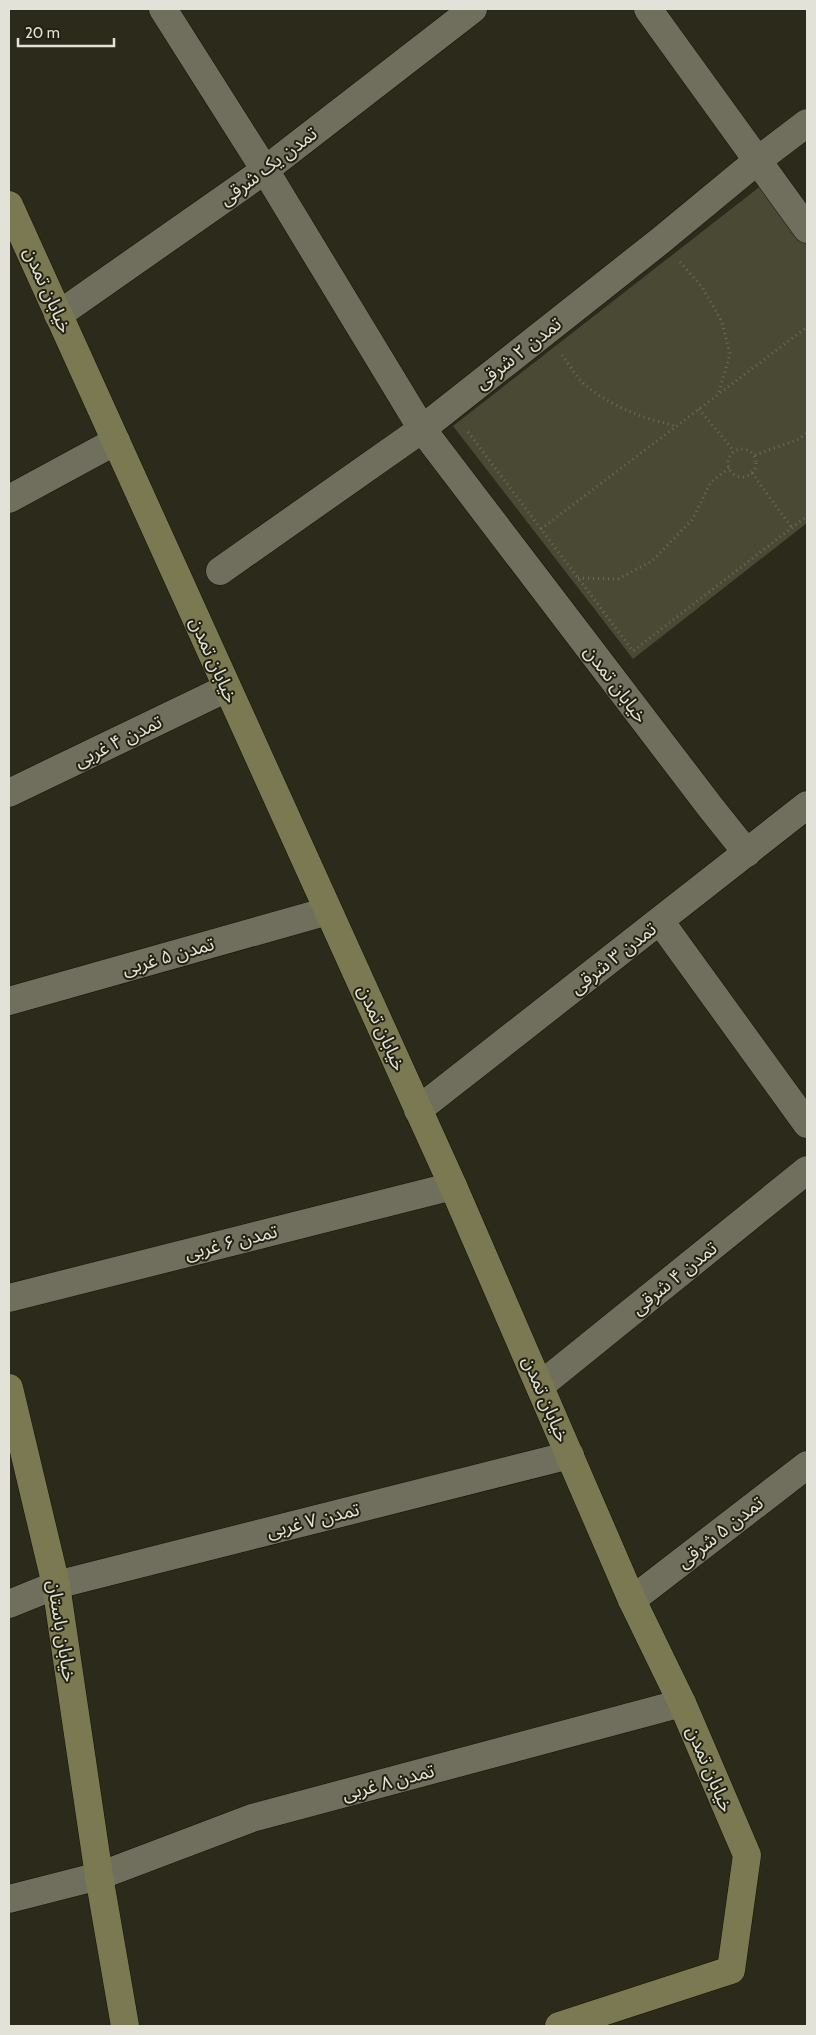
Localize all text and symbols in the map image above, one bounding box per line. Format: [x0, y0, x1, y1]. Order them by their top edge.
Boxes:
scale bar [18, 15, 114, 47]
text: 20 m [25, 24, 60, 42]
street label: تمدن یک شرقی [214, 122, 322, 210]
street label: خیابان تمدن [19, 244, 77, 336]
street label: تمدن ۲ شرقی [470, 312, 566, 394]
street label: خیابان تمدن [185, 614, 243, 706]
street label: خیابان تمدن [579, 641, 653, 727]
street label: تمدن ۴ غربی [70, 710, 166, 772]
street label: تمدن ۳ شرقی [565, 917, 661, 999]
street label: تمدن ۵ غربی [119, 932, 217, 980]
street label: خیابان تمدن [353, 982, 411, 1074]
street label: تمدن ۶ غربی [182, 1219, 280, 1265]
street label: تمدن ۴ شرقی [627, 1236, 721, 1320]
street label: خیابان تمدن [518, 1352, 574, 1446]
street label: تمدن ۵ شرقی [672, 1491, 768, 1573]
street label: تمدن ۷ غربی [264, 1497, 362, 1543]
street label: خیابان باستان [43, 1578, 81, 1684]
street label: خیابان تمدن [682, 1722, 738, 1816]
street label: تمدن ۸ غربی [339, 1759, 437, 1805]

